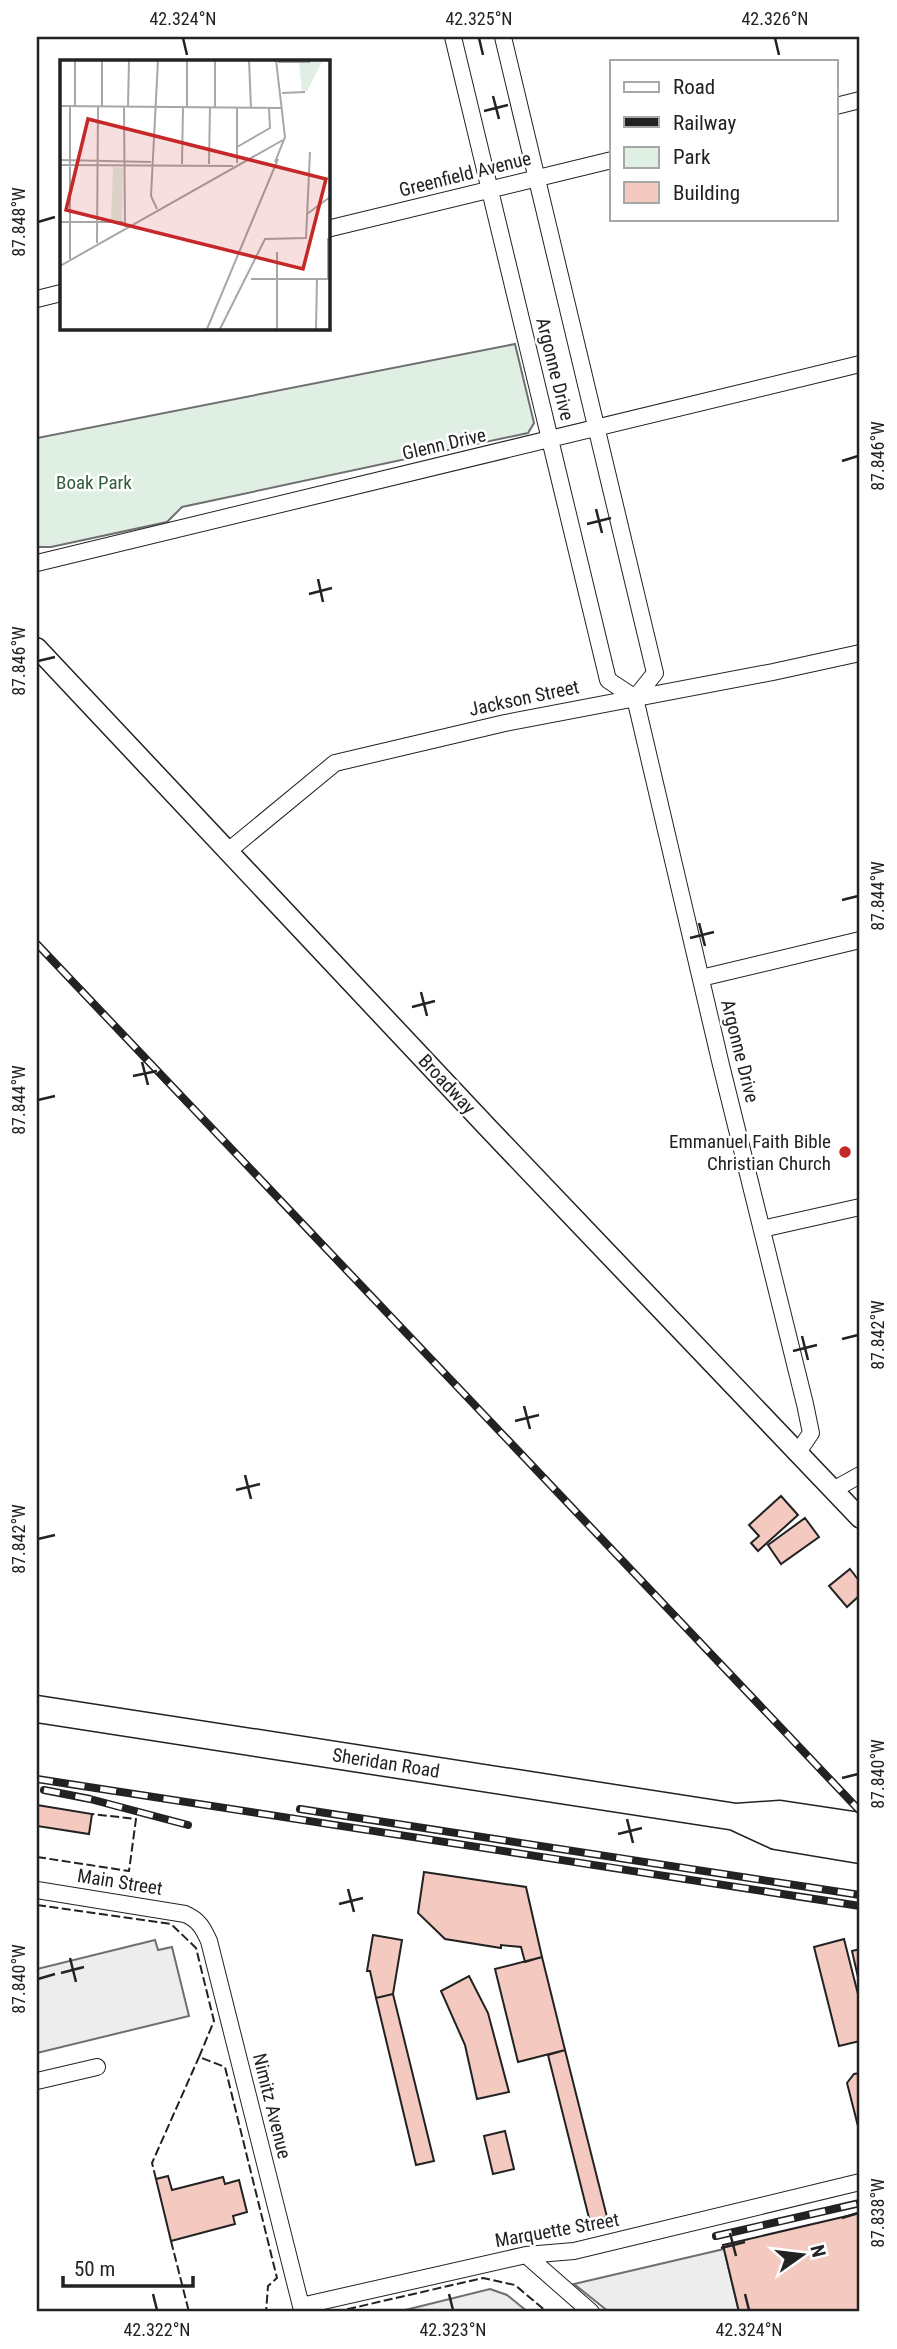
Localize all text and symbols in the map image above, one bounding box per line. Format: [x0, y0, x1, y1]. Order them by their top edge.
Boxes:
text: 42.324°N [149, 8, 217, 29]
text: 42.325°N [445, 8, 513, 29]
text: 42.326°N [741, 8, 809, 29]
inset map [60, 60, 329, 329]
legend [610, 60, 838, 220]
text: Road [673, 75, 715, 99]
text: Railway [673, 111, 736, 135]
text: Park [673, 145, 711, 169]
street label: Greenfield Avenue [397, 146, 533, 201]
text: Building [673, 181, 740, 205]
text: 87.848°W [8, 187, 29, 257]
street label: Argonne Drive [531, 315, 579, 423]
text: 87.846°W [867, 421, 888, 491]
street label: Glenn Drive [400, 423, 488, 465]
park label: Boak Park [56, 471, 132, 494]
text: 87.846°W [8, 626, 29, 696]
street label: Jackson Street [467, 675, 581, 721]
text: 87.844°W [867, 861, 888, 931]
street label: Argonne Drive [716, 997, 764, 1105]
street label: Broadway [414, 1049, 480, 1119]
text: 87.844°W [8, 1065, 29, 1135]
place label: Emmanuel Faith Bible Christian Church [669, 1130, 831, 1175]
marker: Emmanuel Faith Bible Christian Church [837, 1144, 853, 1160]
text: 87.842°W [867, 1300, 888, 1370]
text: 87.842°W [8, 1504, 29, 1574]
text: 87.840°W [867, 1739, 888, 1809]
street label: Sheridan Road [331, 1743, 441, 1783]
street label: Main Street [76, 1864, 164, 1900]
text: 87.840°W [8, 1944, 29, 2014]
street label: Nimitz Avenue [248, 2051, 296, 2161]
text: 87.838°W [867, 2178, 888, 2248]
street label: Marquette Street [493, 2208, 621, 2252]
north arrow [768, 2220, 838, 2290]
text: N [805, 2243, 831, 2259]
scale bar [63, 2244, 192, 2288]
text: 50 m [74, 2257, 115, 2281]
text: 42.322°N [123, 2319, 191, 2340]
text: 42.323°N [419, 2319, 487, 2340]
text: 42.324°N [715, 2319, 783, 2340]

